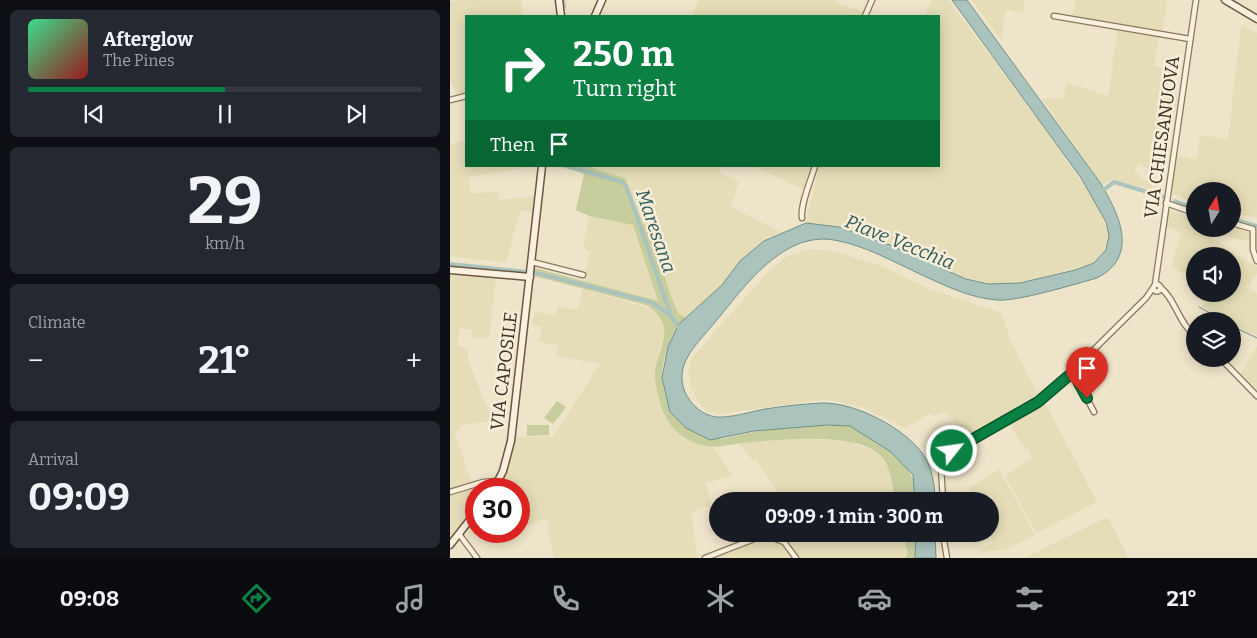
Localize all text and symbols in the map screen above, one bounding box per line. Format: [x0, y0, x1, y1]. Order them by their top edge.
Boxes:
text: Afterglow [103, 28, 193, 51]
text: 250 m [573, 33, 674, 75]
icon: right [490, 35, 555, 100]
text: The Pines [103, 51, 175, 70]
street label: VIA CHIESANUOVA [1140, 54, 1184, 220]
text: Turn right [573, 75, 676, 102]
icon: previous [80, 100, 108, 128]
icon: pause [211, 100, 239, 128]
icon: next [342, 100, 370, 128]
icon: arrive [545, 130, 573, 158]
text: Then [490, 133, 535, 156]
text: 29 [187, 162, 263, 240]
north arrow [1186, 182, 1241, 238]
map controls [1186, 182, 1241, 367]
water label: Maresana [631, 186, 681, 276]
water label: Piave Vecchia [842, 210, 958, 274]
text: km/h [205, 234, 245, 253]
button: sound [1186, 247, 1241, 302]
street label: VIA CAPOSILE [486, 311, 522, 431]
button: layers [1186, 312, 1241, 367]
text: Climate [28, 313, 86, 332]
text: 21° [198, 337, 251, 383]
text: − [28, 344, 43, 377]
text: + [406, 344, 422, 377]
pin [1066, 347, 1108, 398]
icon: arrive [1073, 354, 1101, 382]
position arrow [925, 424, 977, 476]
text: Arrival [28, 450, 79, 469]
text: 09:09 [28, 474, 130, 520]
speed limit sign: 30 [465, 478, 530, 543]
text: 09:09 · 1 min · 300 m [765, 505, 943, 528]
icon: directions [239, 581, 274, 616]
icon: music [393, 581, 428, 616]
icon: phone [548, 581, 583, 616]
icon: climate [703, 581, 738, 616]
icon: car [857, 581, 892, 616]
icon: filters [1012, 581, 1047, 616]
text: 09:08 [60, 585, 119, 612]
text: 21° [1167, 585, 1197, 612]

